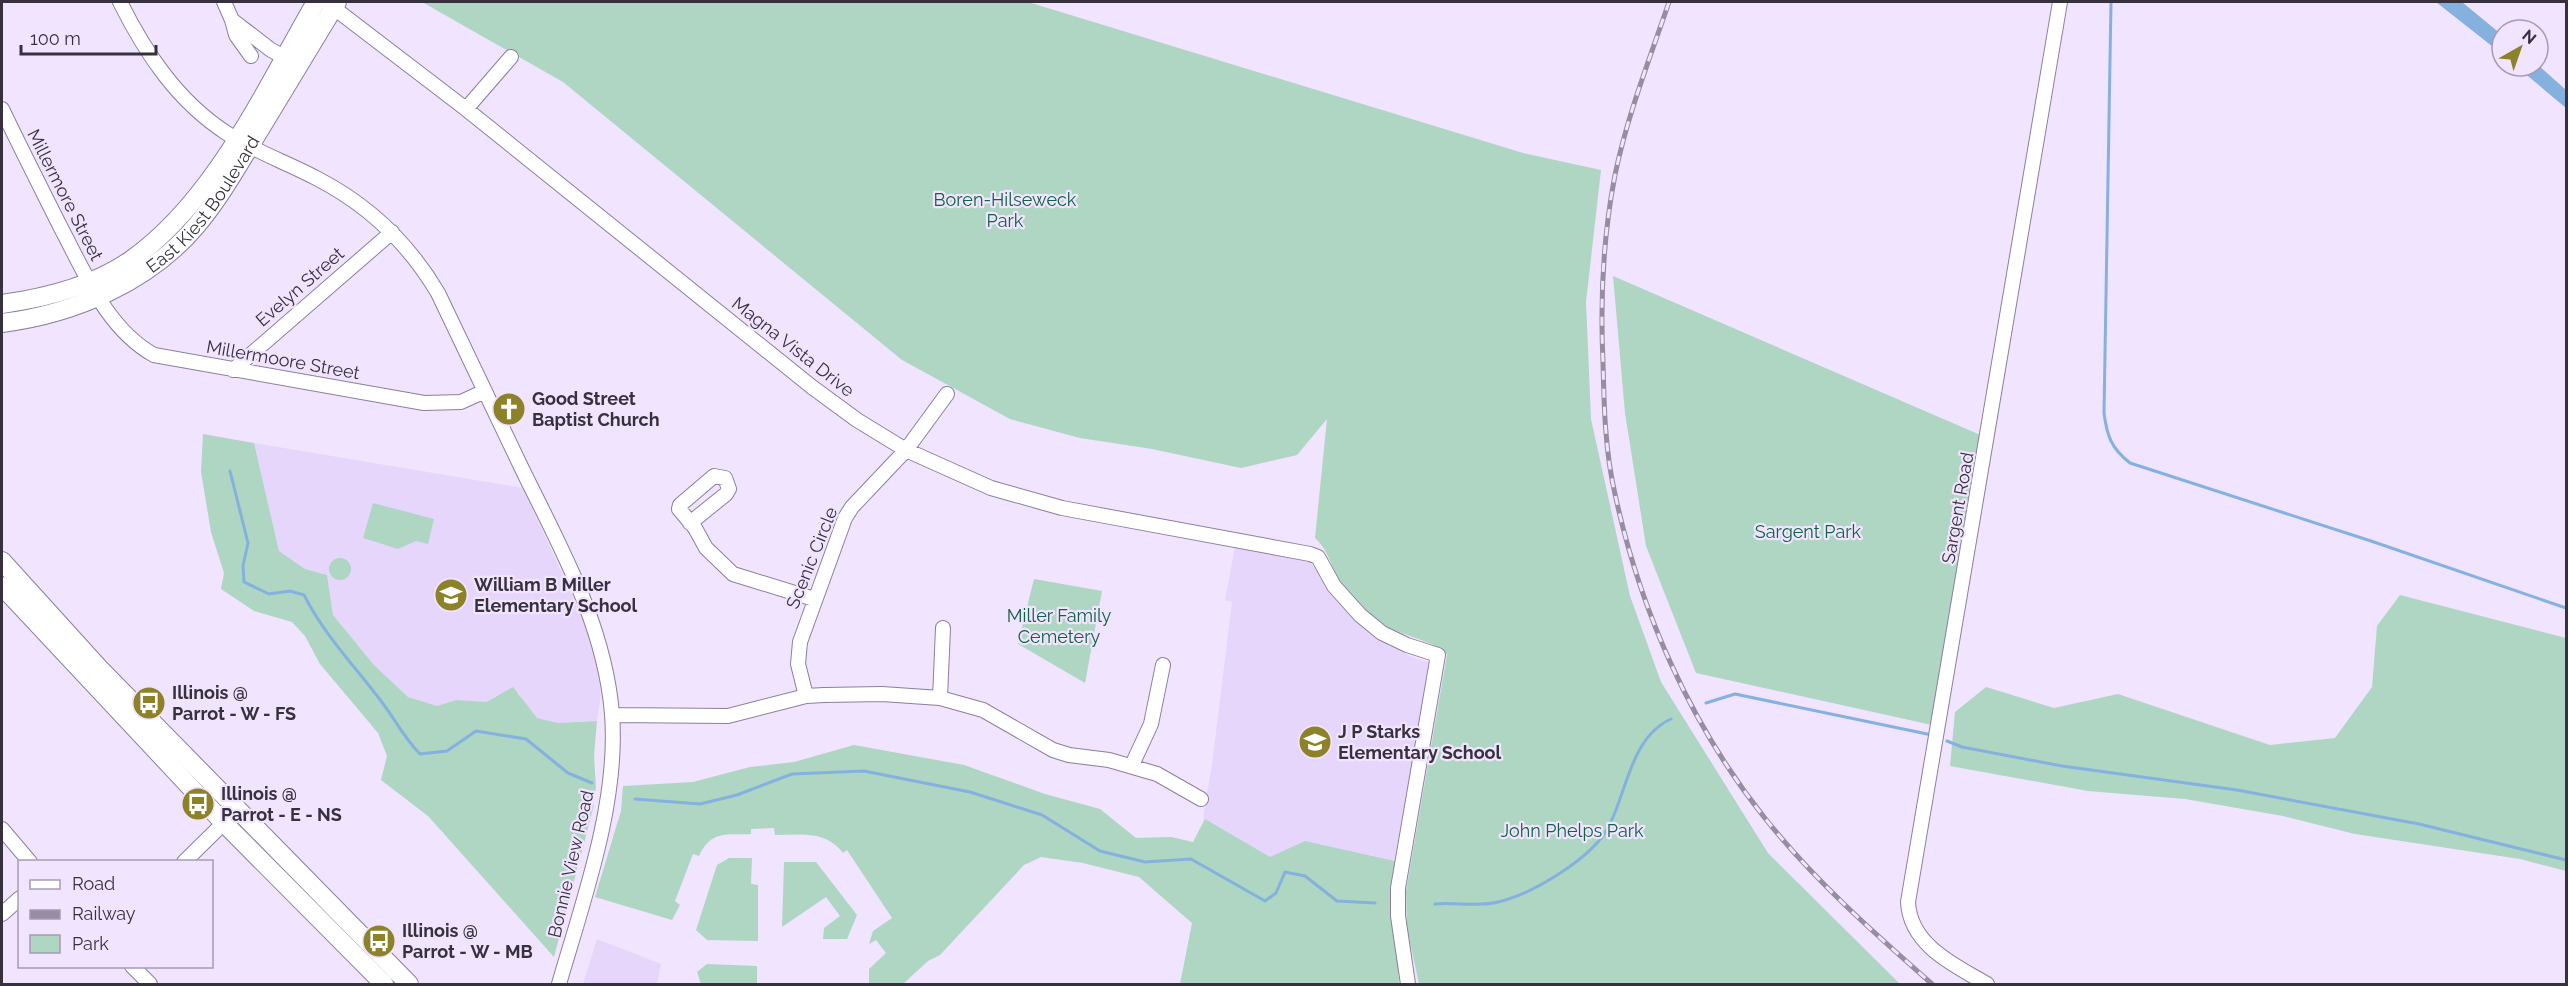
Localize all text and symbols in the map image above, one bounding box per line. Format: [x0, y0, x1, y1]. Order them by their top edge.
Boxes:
scale bar [21, 18, 156, 56]
north arrow [2490, 18, 2550, 78]
text: N [2519, 26, 2540, 48]
text: 100 m [30, 28, 81, 49]
street label: Millermore Street [23, 126, 108, 264]
street label: East Kiest Boulevard [142, 132, 264, 277]
park label: Boren-Hilseweck Park [934, 189, 1077, 231]
street label: Evelyn Street [251, 243, 348, 331]
street label: Magna Vista Drive [728, 292, 859, 401]
street label: Millermoore Street [205, 336, 361, 383]
place label: Good Street Baptist Church [532, 388, 660, 430]
church icon: Good Street Baptist Church [491, 391, 527, 427]
street label: Sargent Road [1937, 451, 1978, 565]
street label: Scenic Circle [782, 503, 842, 612]
park label: Sargent Park [1755, 521, 1862, 542]
place label: William B Miller Elementary School [474, 574, 638, 616]
school or university icon: William B Miller Elementary School [433, 577, 469, 613]
park label: Miller Family Cemetery [1007, 605, 1112, 647]
place label: Illinois @ Parrot - W - FS [172, 682, 296, 724]
bus stop icon: Illinois @ Parrot - W - FS [131, 685, 167, 721]
place label: J P Starks Elementary School [1338, 721, 1502, 763]
school or university icon: J P Starks Elementary School [1297, 724, 1333, 760]
place label: Illinois @ Parrot - E - NS [221, 783, 342, 825]
bus stop icon: Illinois @ Parrot - E - NS [180, 786, 216, 822]
street label: Bonnie View Road [543, 788, 598, 940]
park label: John Phelps Park [1500, 820, 1644, 841]
legend [18, 860, 213, 968]
text: Road [72, 873, 115, 894]
text: Railway [72, 903, 136, 924]
place label: Illinois @ Parrot - W - MB [402, 920, 533, 962]
bus stop icon: Illinois @ Parrot - W - MB [361, 923, 397, 959]
text: Park [72, 933, 109, 954]

